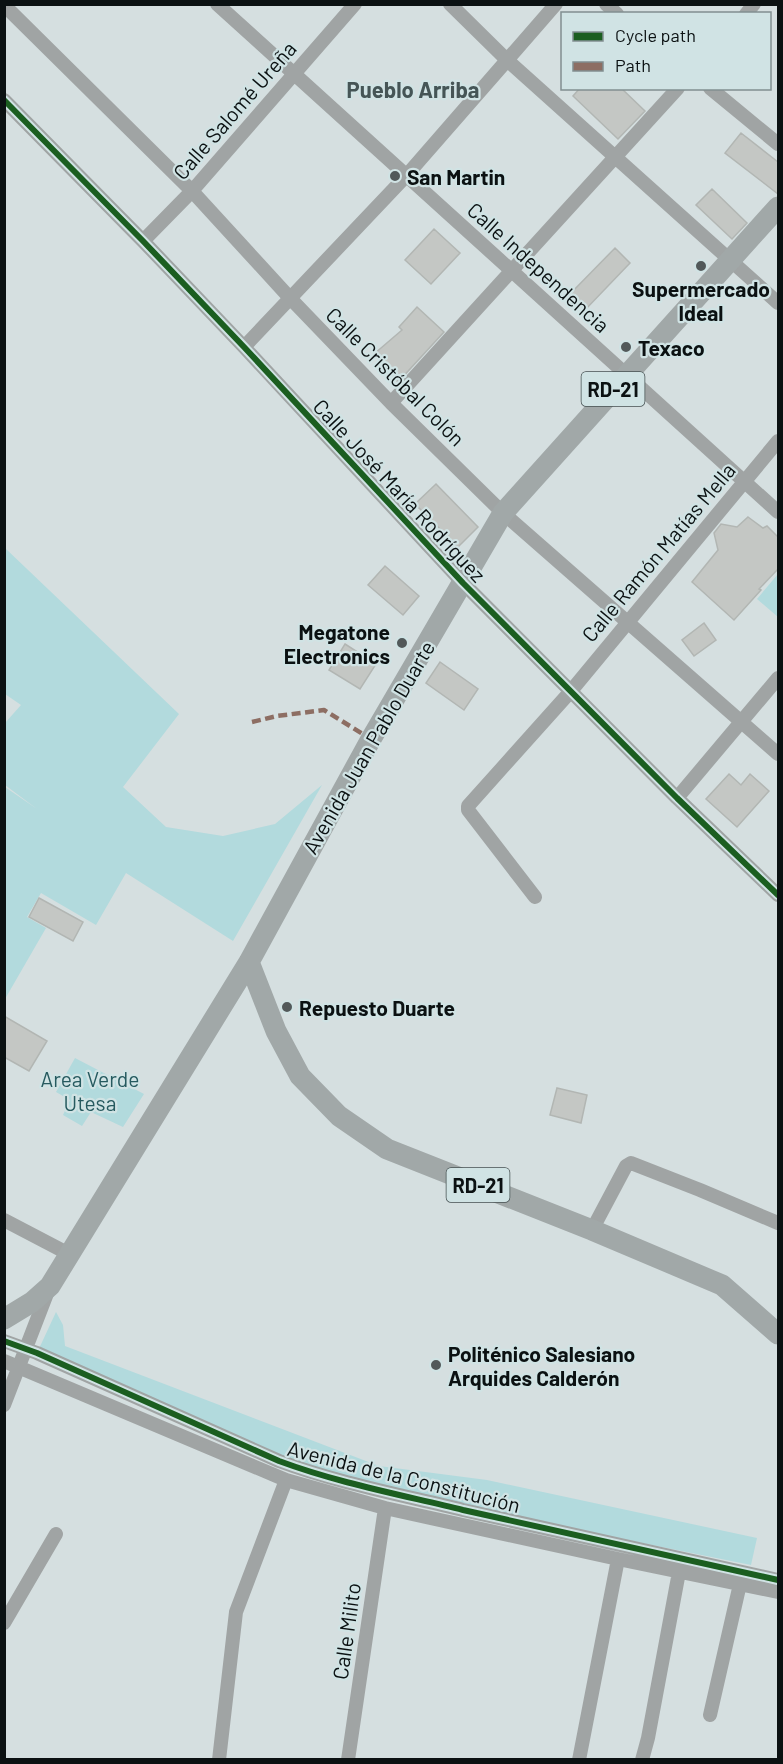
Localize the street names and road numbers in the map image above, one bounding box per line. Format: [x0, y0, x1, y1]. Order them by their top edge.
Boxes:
street label: Calle Salomé Ureña [167, 36, 301, 184]
street label: Calle Independencia [463, 197, 615, 337]
street label: Calle Cristóbal Colón [322, 302, 470, 450]
road number: RD-21 [582, 372, 644, 406]
street label: Calle José María Rodríguez [309, 393, 491, 587]
street label: Calle Ramón Matías Mella [576, 458, 740, 646]
street label: Avenida Juan Pablo Duarte [297, 636, 439, 858]
road number: RD-21 [446, 1168, 510, 1202]
street label: Avenida de la Constitución [285, 1435, 523, 1517]
street label: Calle Milito [327, 1581, 365, 1681]

